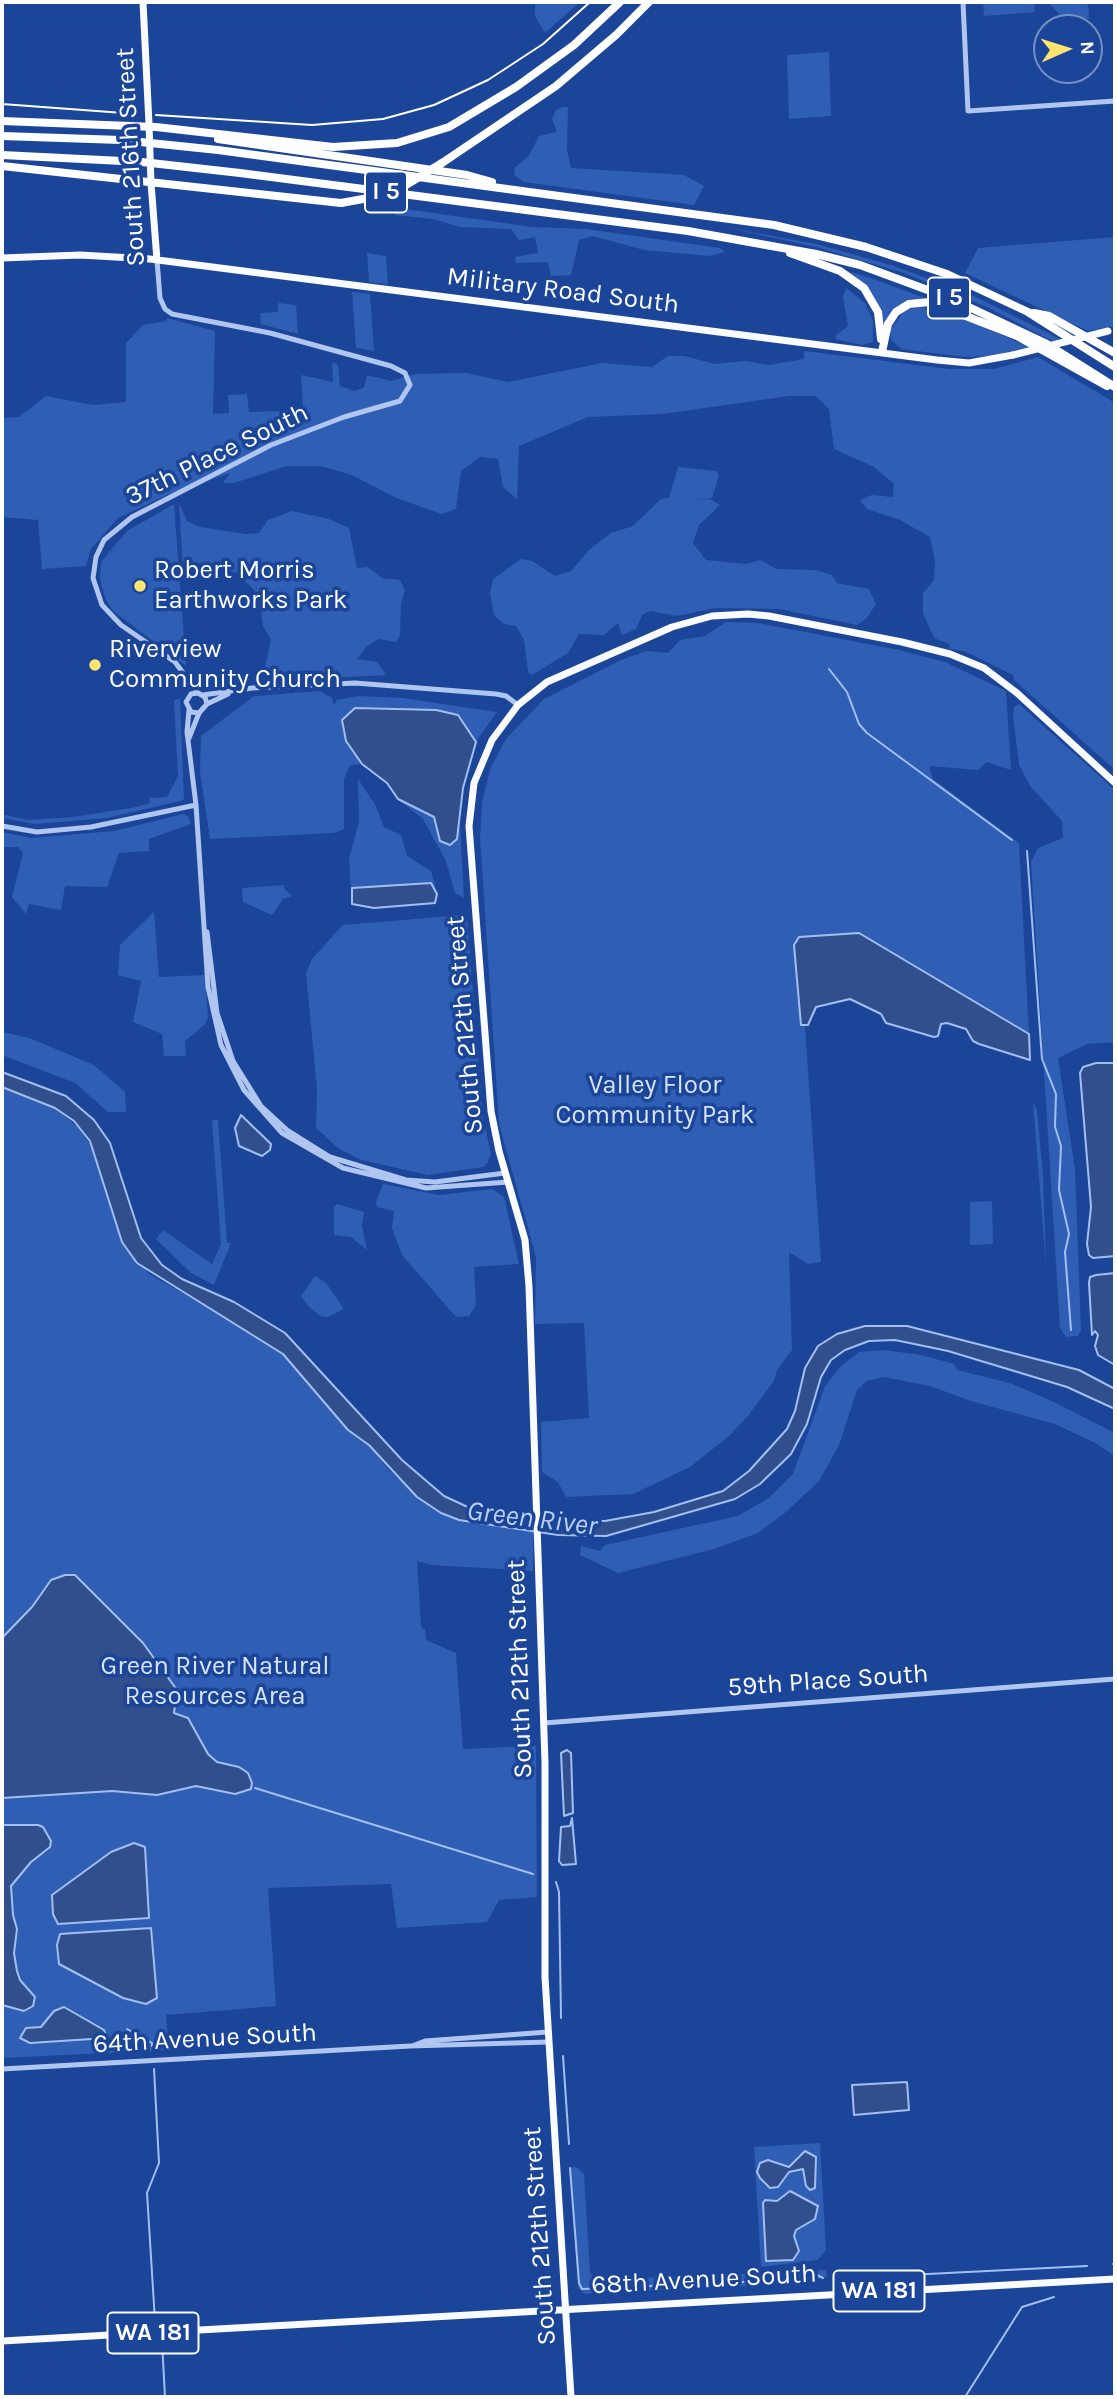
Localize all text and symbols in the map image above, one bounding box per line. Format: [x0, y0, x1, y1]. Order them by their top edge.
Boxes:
north arrow [1033, 14, 1103, 84]
text: N [1076, 41, 1098, 55]
street label: South 216th Street [110, 47, 152, 267]
road number: I 5 [365, 172, 407, 212]
street label: Military Road South [445, 261, 681, 321]
road number: I 5 [928, 278, 970, 318]
street label: 37th Place South [121, 397, 313, 513]
place label: Robert Morris Earthworks Park [154, 555, 347, 616]
marker: Robert Morris Earthworks Park [132, 578, 148, 594]
place label: Riverview Community Church [109, 634, 341, 696]
marker: Riverview Community Church [87, 657, 103, 673]
street label: South 212th Street [440, 915, 490, 1135]
park label: Valley Floor Community Park [556, 1070, 754, 1132]
water label: Green River [465, 1494, 599, 1544]
street label: South 212th Street [501, 1559, 539, 1779]
park label: Green River Natural Resources Area [101, 1651, 329, 1712]
street label: 59th Place South [726, 1658, 930, 1704]
street label: 64th Avenue South [92, 2018, 318, 2060]
street label: South 212th Street [517, 2126, 563, 2346]
street label: 68th Avenue South [591, 2259, 817, 2301]
road number: WA 181 [834, 2270, 924, 2312]
road number: WA 181 [108, 2312, 198, 2354]

